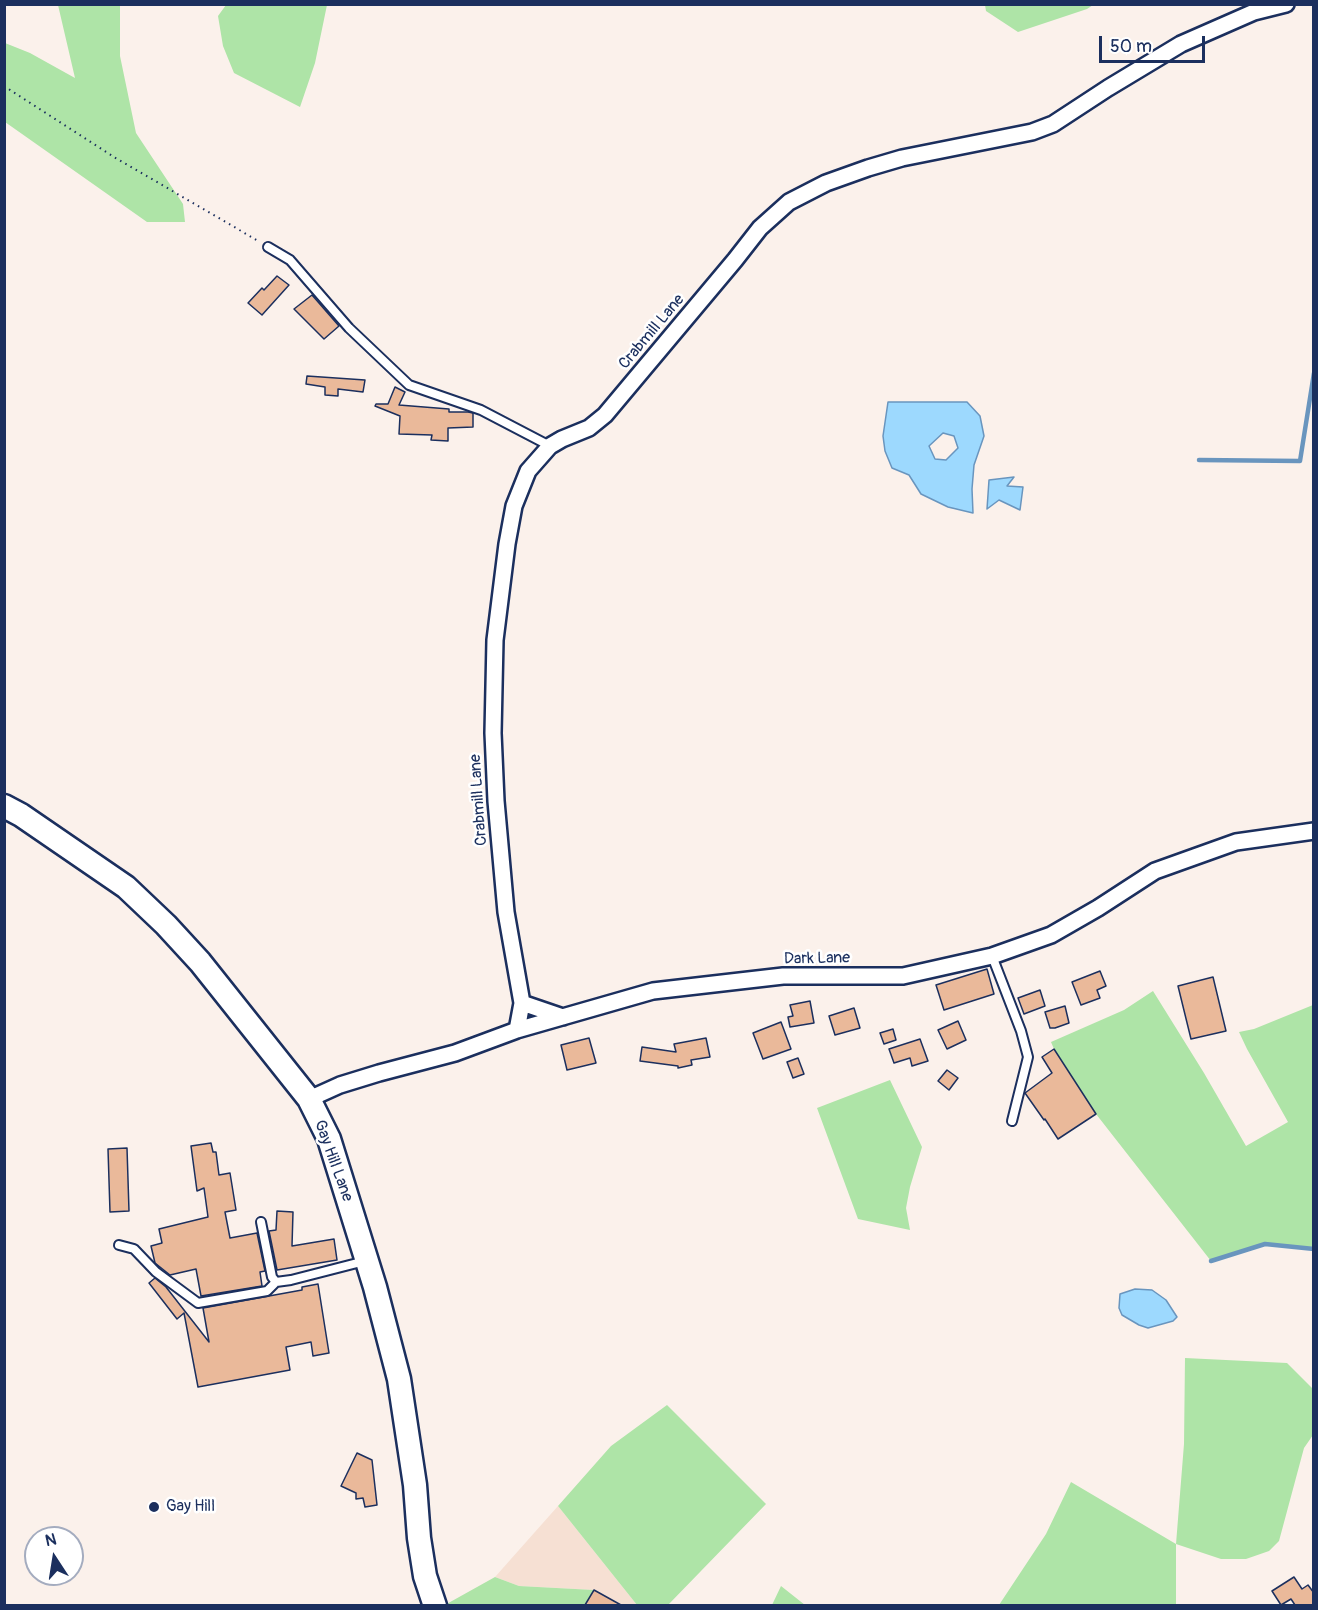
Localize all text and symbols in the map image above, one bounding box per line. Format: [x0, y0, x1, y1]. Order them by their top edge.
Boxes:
scale bar [1102, 24, 1208, 62]
text: 50 m [1110, 35, 1152, 58]
street label: Crabmill Lane [615, 291, 689, 373]
street label: Crabmill Lane [466, 753, 492, 847]
street label: Dark Lane [784, 949, 850, 969]
street label: Gay Hill Lane [309, 1118, 357, 1204]
place label: Gay Hill [166, 1497, 215, 1517]
marker: Gay Hill [147, 1500, 161, 1514]
north arrow [24, 1526, 84, 1586]
text: N [43, 1529, 58, 1551]

